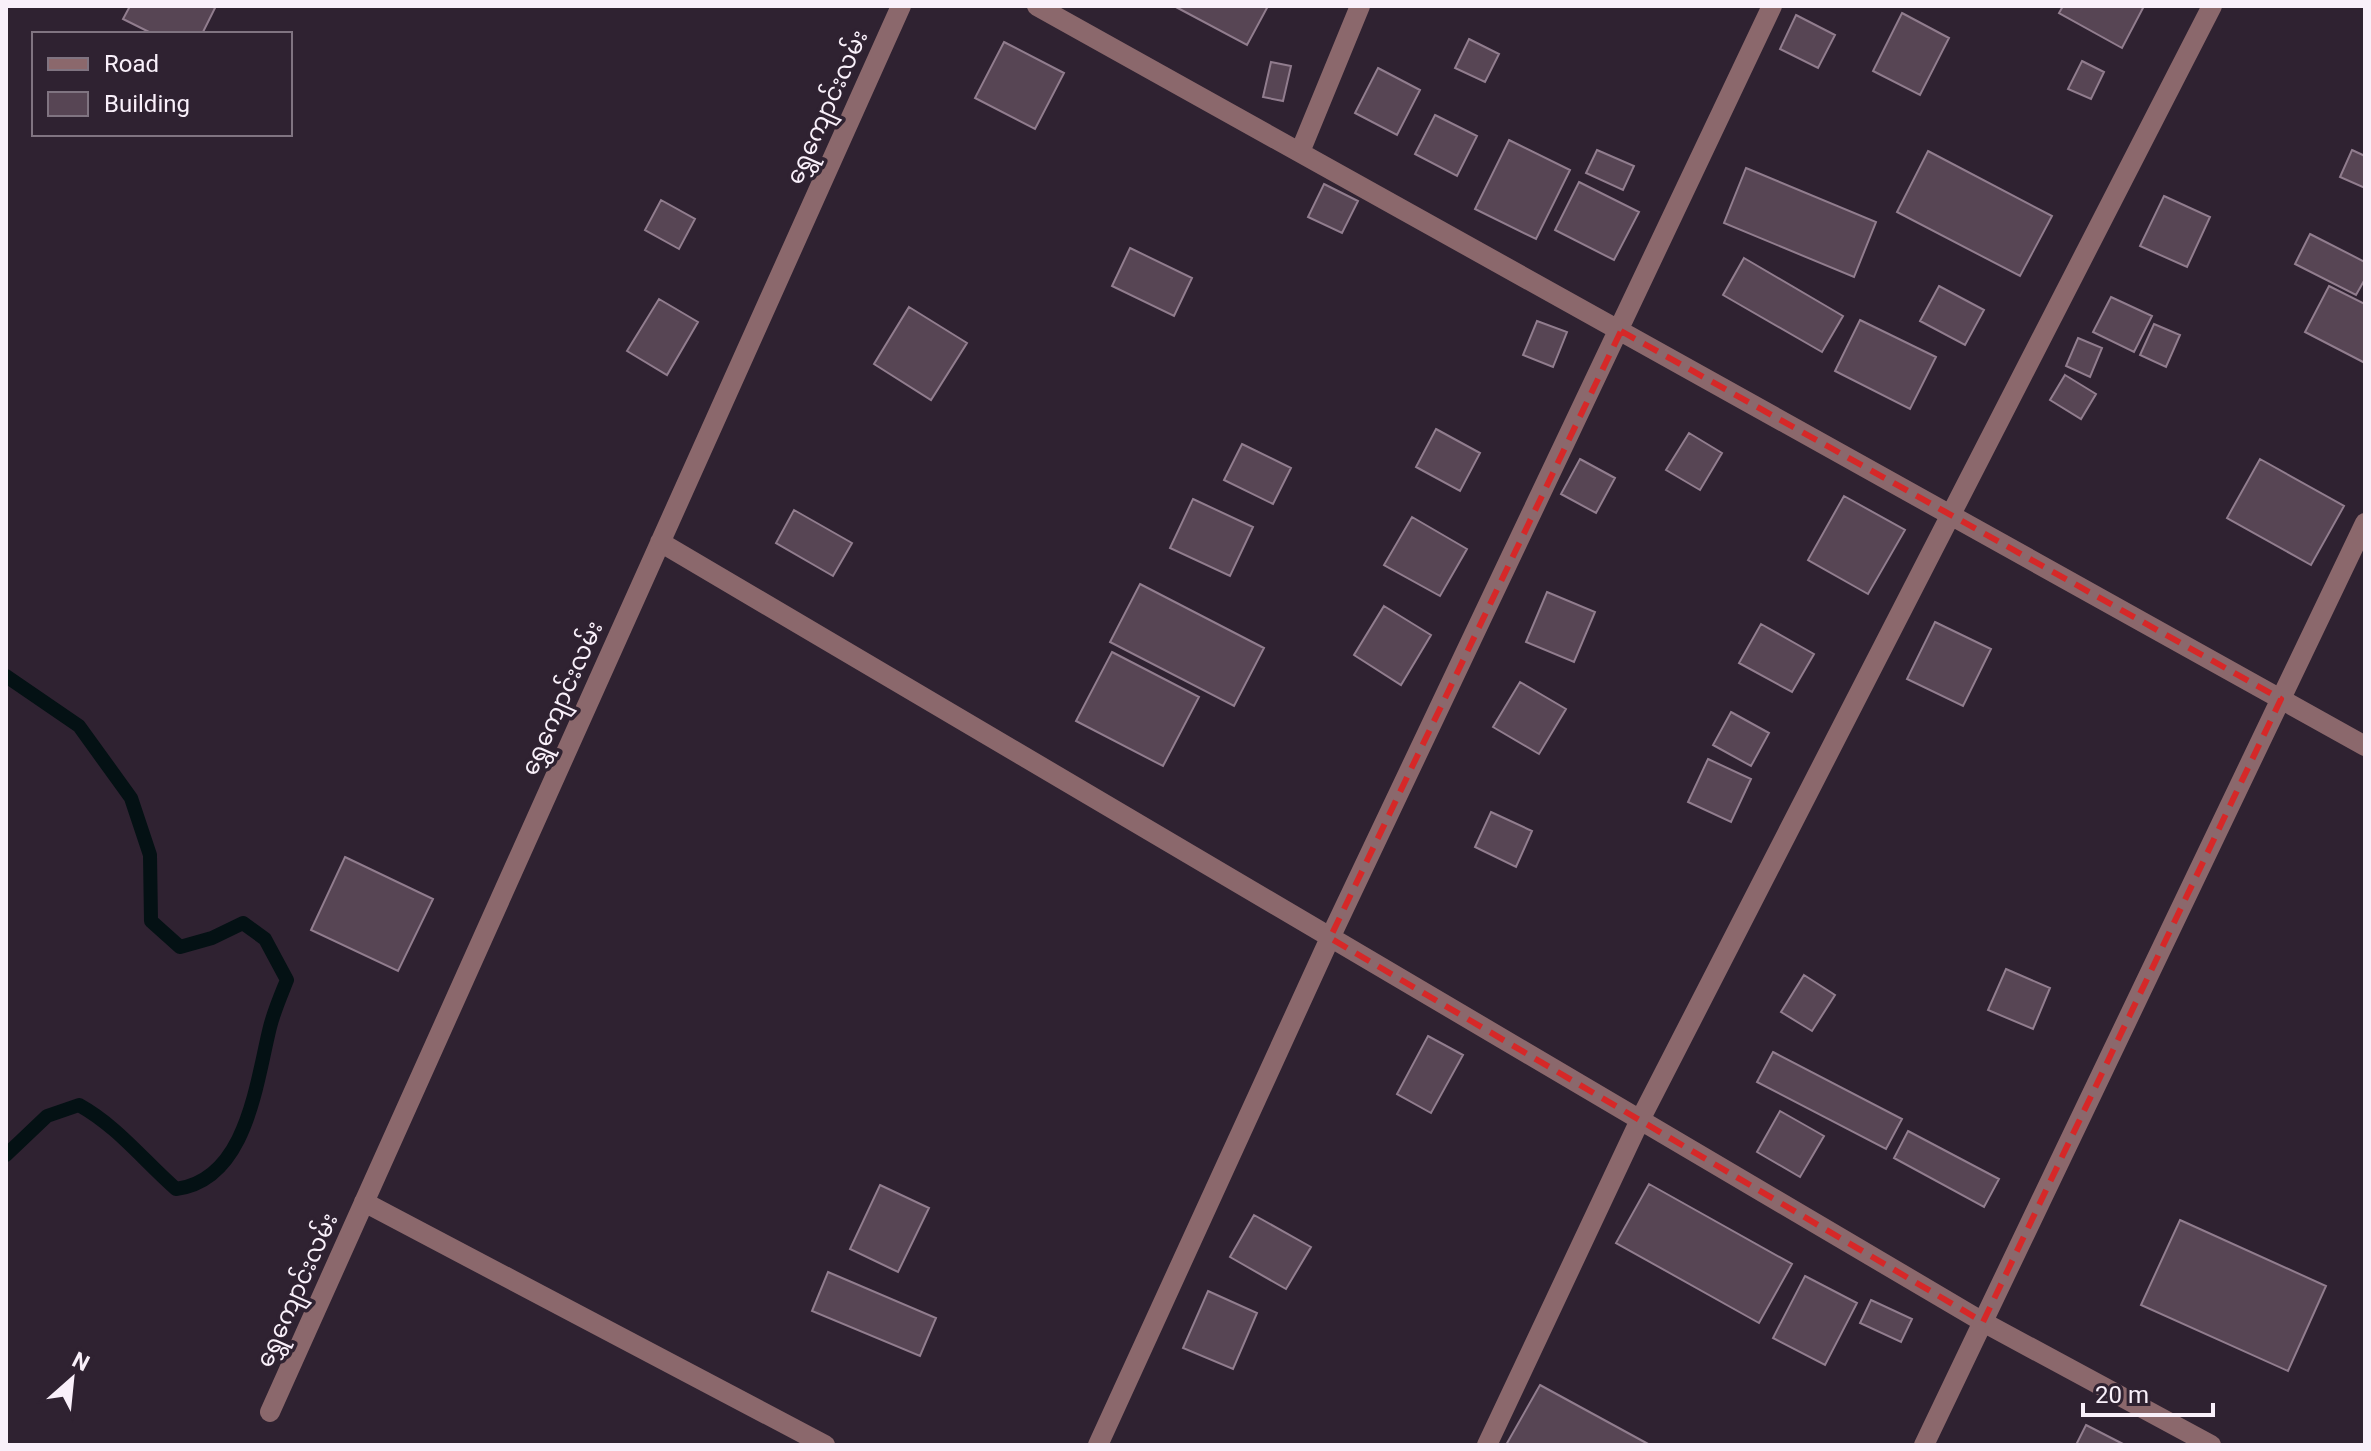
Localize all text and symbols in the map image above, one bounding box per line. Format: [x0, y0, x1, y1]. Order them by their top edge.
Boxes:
street label: ရွှေကျောင်းလမ်း [779, 25, 878, 190]
legend [32, 32, 292, 136]
text: Road [104, 50, 159, 78]
text: Building [104, 90, 190, 118]
street label: ရွှေကျောင်းလမ်း [514, 616, 613, 781]
street label: ရွှေကျောင်းလမ်း [249, 1208, 348, 1373]
north arrow [32, 1339, 112, 1419]
text: N [68, 1347, 93, 1376]
scale bar [2083, 1367, 2213, 1417]
text: 20 m [2095, 1381, 2149, 1409]

